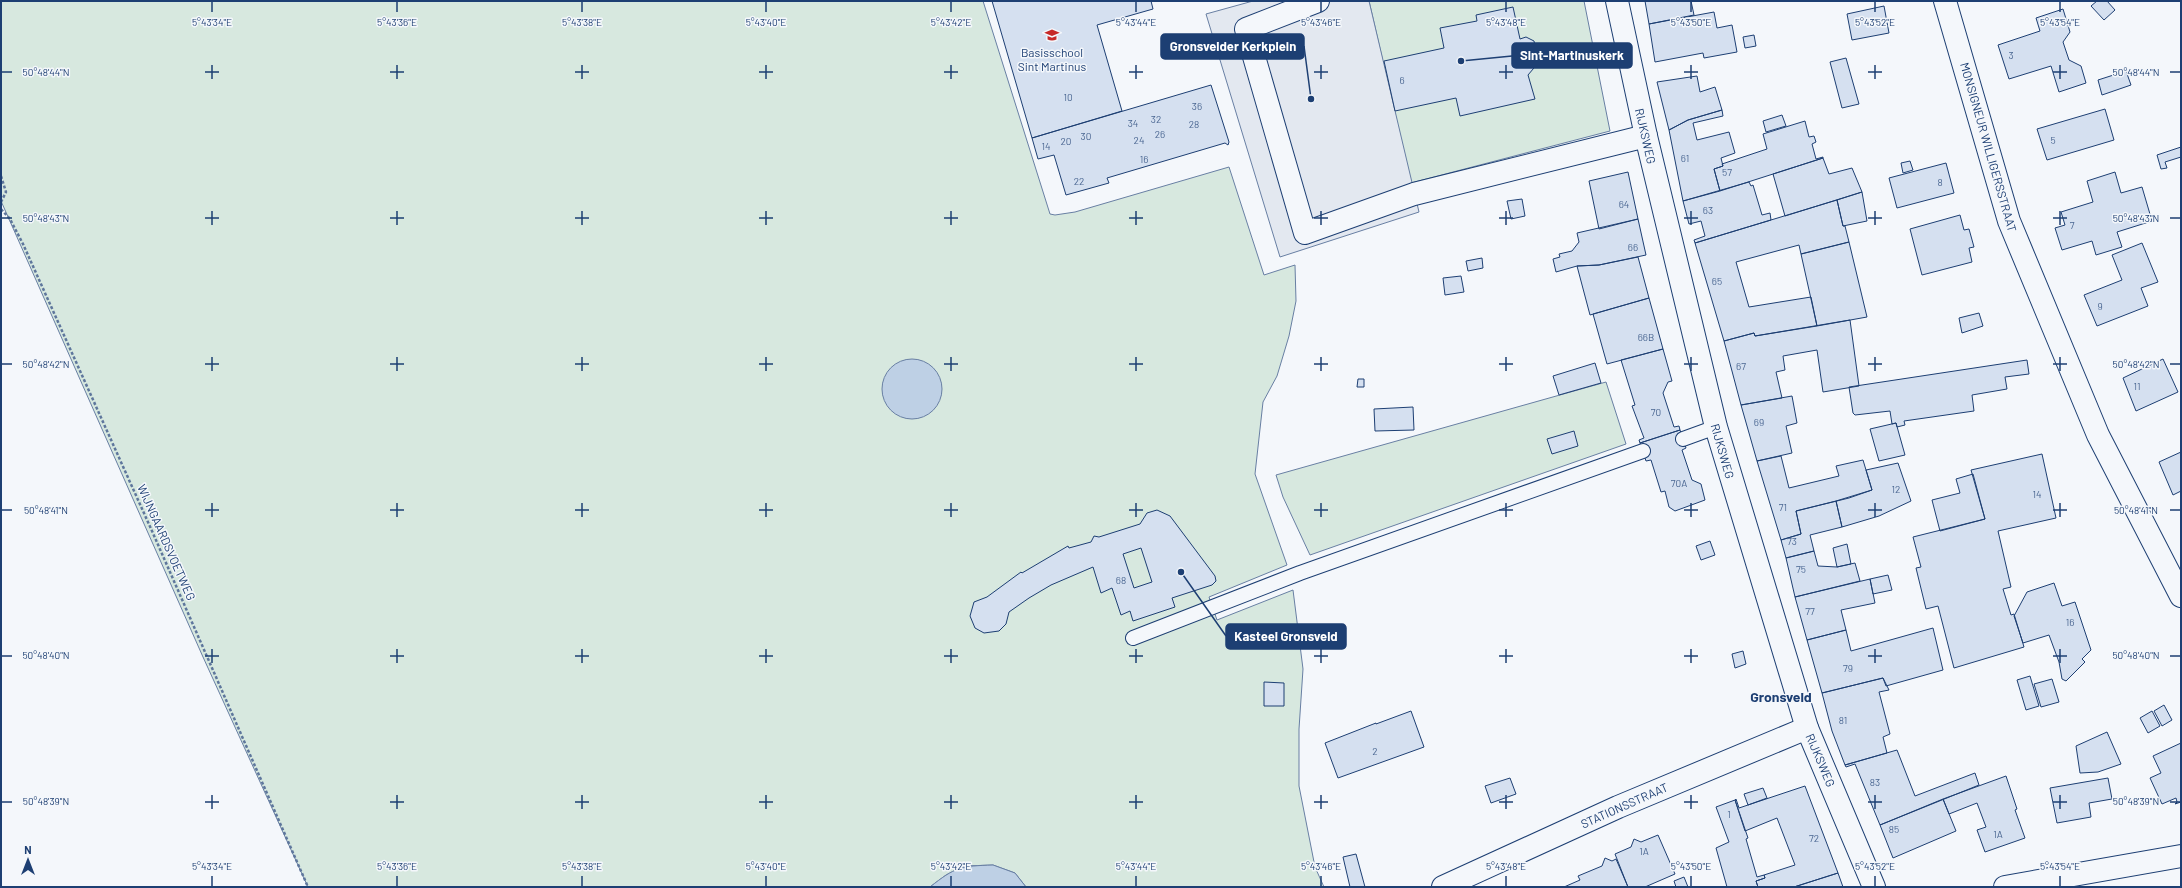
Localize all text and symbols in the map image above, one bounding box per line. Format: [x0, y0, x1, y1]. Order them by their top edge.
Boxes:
text: 5°43'34"E [192, 16, 232, 28]
text: 5°43'36"E [377, 16, 417, 28]
text: 5°43'38"E [562, 16, 602, 28]
text: 5°43'40"E [746, 16, 786, 28]
text: 5°43'42"E [931, 16, 971, 28]
text: 5°43'44"E [1116, 16, 1156, 28]
text: 5°43'46"E [1301, 16, 1341, 28]
text: 5°43'48"E [1486, 16, 1526, 28]
text: 5°43'50"E [1671, 16, 1711, 28]
text: 5°43'52"E [1855, 16, 1895, 28]
text: 5°43'54"E [2040, 16, 2080, 28]
school or university icon: Basisschool Sint Martinus [1044, 27, 1060, 43]
callout: Gronsvelder Kerkplein [1161, 34, 1304, 59]
text: Gronsvelder Kerkplein [1170, 38, 1296, 54]
callout: Sint-Martinuskerk [1512, 43, 1632, 68]
place label: Basisschool Sint Martinus [1018, 45, 1087, 73]
text: Sint-Martinuskerk [1520, 47, 1624, 63]
house number: 3 [2008, 49, 2014, 61]
street label: MONSIGNEUR WILLIGERSSTRAAT [1958, 61, 2020, 234]
text: 50°48'44"N [23, 66, 69, 78]
text: 50°48'44"N [2113, 66, 2159, 78]
house number: 6 [1399, 74, 1405, 86]
house number: 10 [1063, 91, 1073, 103]
house number: 36 [1192, 100, 1202, 112]
street label: RIJKSWEG [1633, 107, 1659, 165]
house number: 32 [1151, 113, 1161, 125]
house number: 34 [1128, 117, 1138, 129]
house number: 28 [1189, 118, 1199, 130]
house number: 26 [1155, 128, 1165, 140]
house number: 30 [1081, 130, 1091, 142]
house number: 24 [1134, 134, 1144, 146]
house number: 5 [2050, 134, 2056, 146]
house number: 20 [1060, 135, 1072, 147]
house number: 14 [1041, 140, 1051, 152]
house number: 61 [1681, 152, 1689, 164]
house number: 16 [1140, 153, 1148, 165]
house number: 57 [1722, 166, 1732, 178]
house number: 22 [1074, 175, 1084, 187]
house number: 8 [1937, 176, 1943, 188]
house number: 64 [1619, 198, 1629, 210]
house number: 63 [1703, 204, 1713, 216]
text: 50°48'43"N [23, 212, 69, 224]
text: 50°48'43"N [2113, 212, 2159, 224]
house number: 7 [2070, 219, 2075, 231]
house number: 66 [1628, 241, 1638, 253]
house number: 65 [1712, 275, 1722, 287]
house number: 9 [2097, 300, 2103, 312]
house number: 66B [1638, 331, 1654, 343]
text: 50°48'42"N [23, 358, 69, 370]
text: 50°48'42"N [2113, 358, 2159, 370]
house number: 67 [1736, 360, 1746, 372]
house number: 11 [2133, 380, 2141, 392]
house number: 70 [1651, 406, 1661, 418]
house number: 69 [1754, 416, 1764, 428]
street label: RIJKSWEG [1708, 422, 1738, 480]
house number: 70A [1671, 477, 1687, 489]
street label: WIJNGAARDSVOETWEG [135, 482, 199, 602]
house number: 12 [1892, 483, 1900, 495]
house number: 14 [2032, 488, 2042, 500]
house number: 71 [1779, 501, 1787, 513]
text: 50°48'41"N [24, 504, 68, 516]
text: 50°48'41"N [2114, 504, 2158, 516]
house number: 73 [1787, 535, 1797, 547]
house number: 75 [1796, 563, 1806, 575]
house number: 68 [1116, 574, 1126, 586]
house number: 77 [1805, 605, 1815, 617]
house number: 16 [2066, 616, 2074, 628]
callout: Kasteel Gronsveld [1226, 624, 1346, 649]
text: Kasteel Gronsveld [1234, 628, 1338, 644]
text: 50°48'40"N [22, 649, 70, 661]
text: 50°48'40"N [2112, 649, 2160, 661]
house number: 79 [1843, 662, 1853, 674]
district label: Gronsveld [1750, 688, 1812, 705]
house number: 81 [1839, 714, 1847, 726]
street label: RIJKSWEG [1804, 731, 1838, 789]
house number: 2 [1372, 745, 1378, 757]
house number: 83 [1870, 776, 1880, 788]
street label: STATIONSSTRAAT [1578, 779, 1670, 830]
text: 50°48'39"N [23, 795, 69, 807]
text: 50°48'39"N [2113, 795, 2159, 807]
house number: 1 [1727, 808, 1731, 820]
house number: 85 [1889, 823, 1899, 835]
house number: 1A [1993, 828, 2003, 840]
house number: 72 [1809, 832, 1819, 844]
north arrow [8, 840, 48, 880]
text: N [24, 843, 32, 856]
house number: 1A [1639, 845, 1649, 857]
text: 5°43'34"E [192, 860, 232, 872]
text: 5°43'36"E [377, 860, 417, 872]
text: 5°43'38"E [562, 860, 602, 872]
text: 5°43'40"E [746, 860, 786, 872]
text: 5°43'42"E [931, 860, 971, 872]
text: 5°43'44"E [1116, 860, 1156, 872]
text: 5°43'46"E [1301, 860, 1341, 872]
text: 5°43'48"E [1486, 860, 1526, 872]
text: 5°43'50"E [1671, 860, 1711, 872]
text: 5°43'52"E [1855, 860, 1895, 872]
text: 5°43'54"E [2040, 860, 2080, 872]

